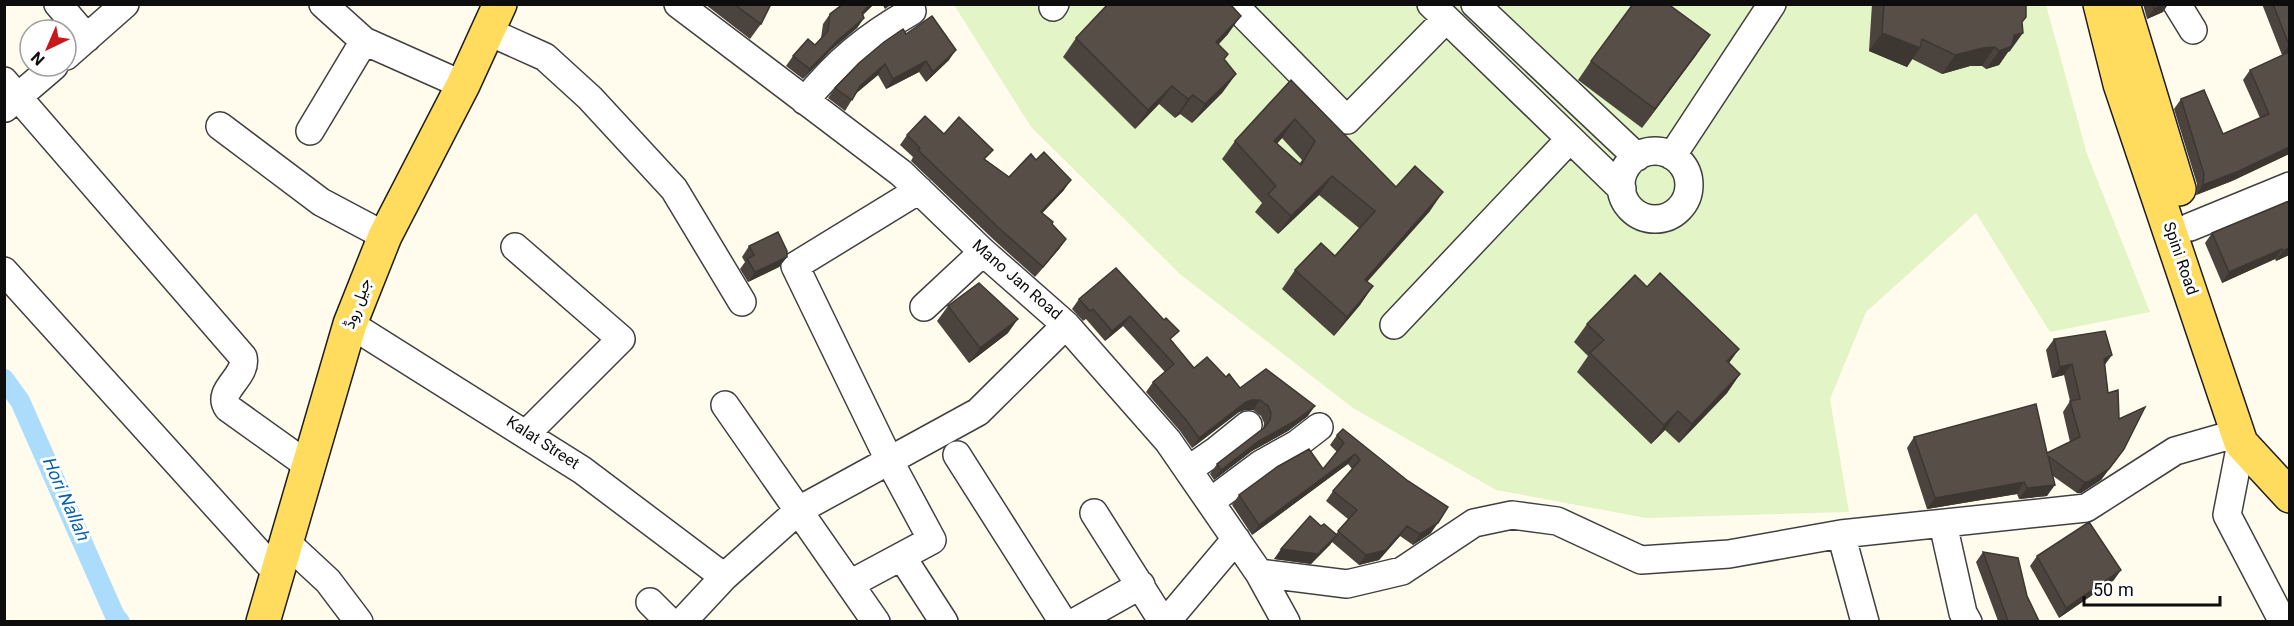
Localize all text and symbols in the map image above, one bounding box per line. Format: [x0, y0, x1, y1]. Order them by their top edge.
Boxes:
north arrow [18, 18, 78, 78]
text: N [27, 44, 52, 70]
street label: Spini Road [2155, 219, 2203, 299]
street label: Mano Jan Road [965, 235, 1067, 327]
street label: جیل روڈ [338, 275, 380, 333]
street label: Kalat Street [500, 411, 584, 477]
water label: Hori Nallah [33, 452, 95, 547]
scale bar [2084, 569, 2220, 607]
text: 50 m [2093, 578, 2134, 606]

